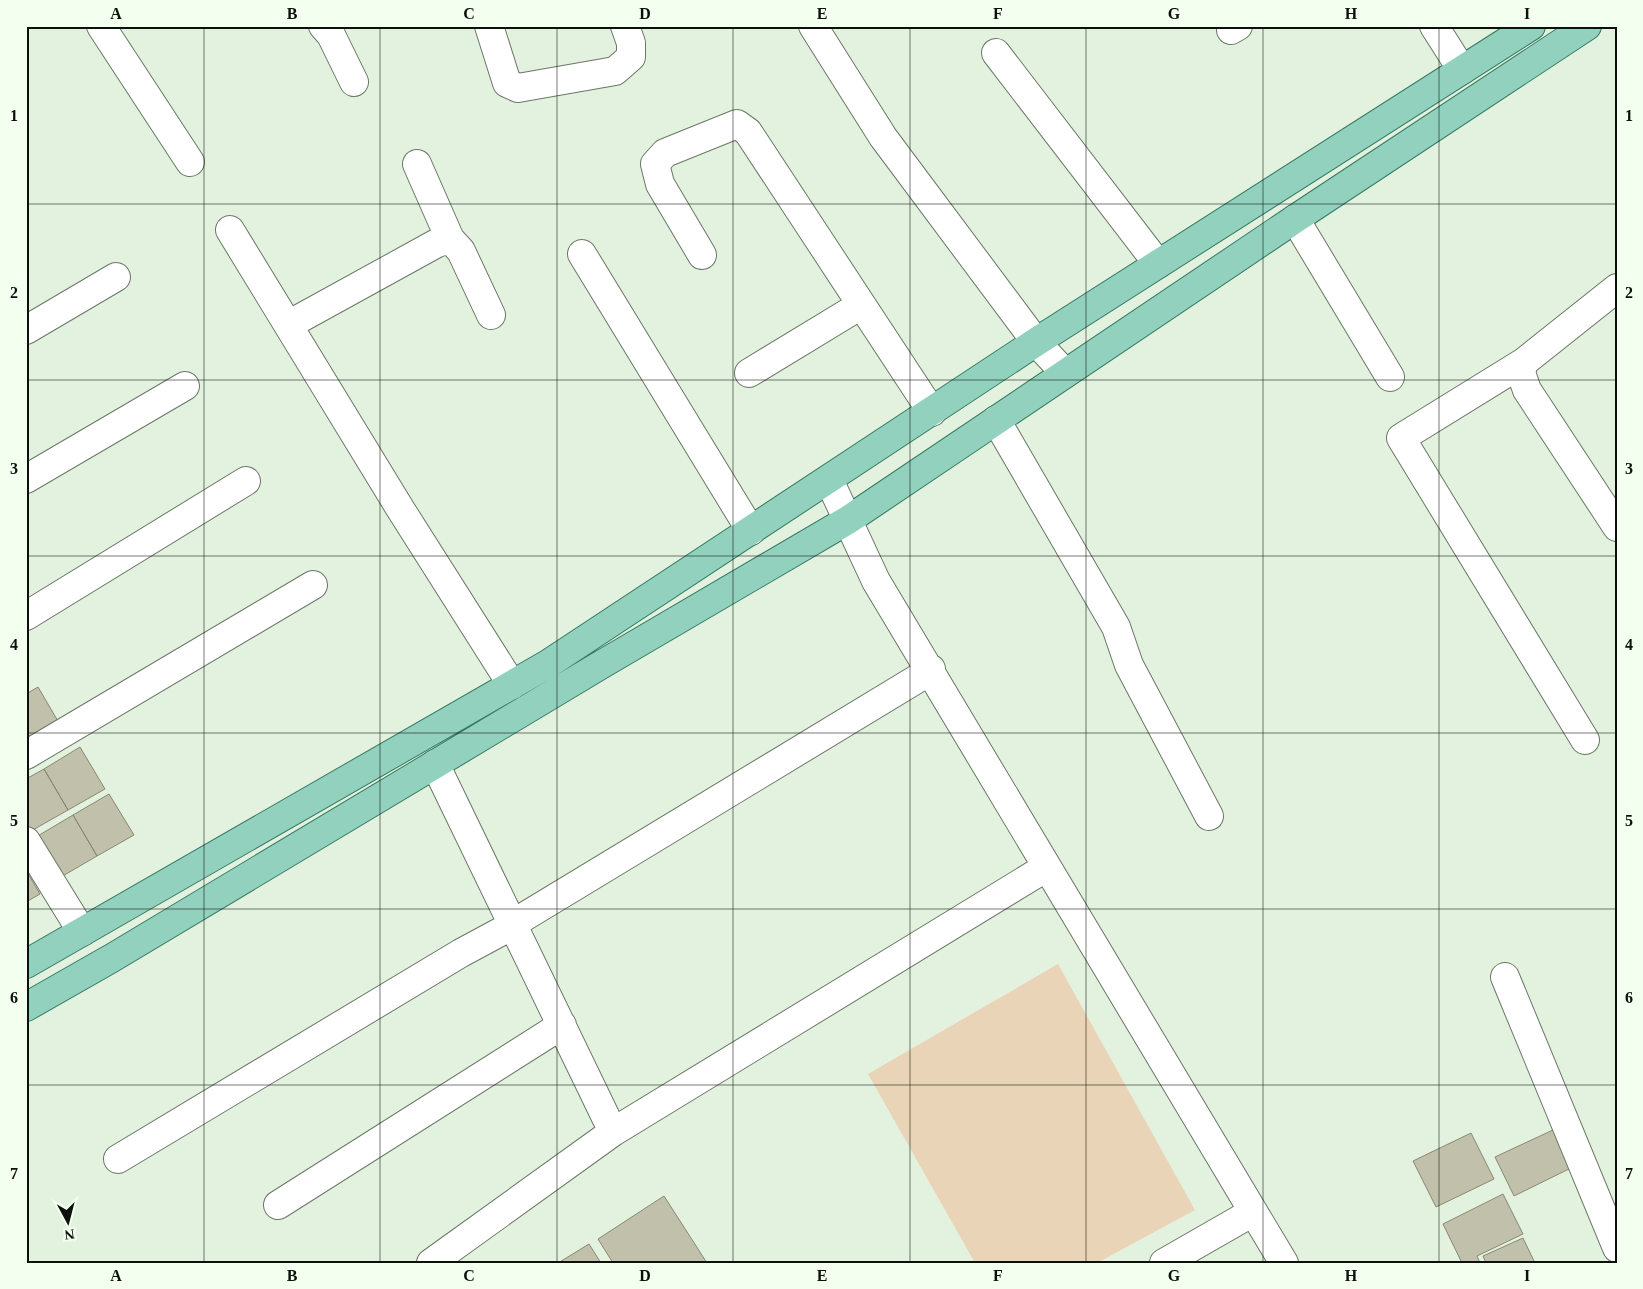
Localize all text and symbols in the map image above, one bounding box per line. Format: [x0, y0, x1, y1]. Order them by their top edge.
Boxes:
text: A [110, 5, 122, 22]
text: B [287, 5, 298, 22]
text: C [463, 5, 475, 22]
text: D [639, 5, 651, 22]
text: E [817, 5, 827, 22]
text: F [993, 5, 1003, 22]
text: G [1168, 5, 1181, 22]
text: H [1345, 5, 1358, 22]
text: I [1524, 5, 1530, 22]
text: 1 [10, 107, 18, 124]
text: 1 [1625, 107, 1633, 124]
text: 2 [10, 284, 18, 301]
text: 2 [1625, 284, 1633, 301]
text: 3 [10, 460, 18, 477]
text: 3 [1625, 460, 1633, 477]
text: 4 [10, 636, 18, 653]
text: 4 [1625, 636, 1633, 653]
text: 5 [10, 812, 18, 829]
text: 5 [1625, 812, 1633, 829]
text: 6 [10, 989, 18, 1006]
text: 6 [1625, 989, 1633, 1006]
text: 7 [10, 1165, 18, 1182]
text: 7 [1625, 1165, 1633, 1182]
north arrow [42, 1196, 92, 1246]
text: N [64, 1226, 75, 1242]
text: A [110, 1267, 122, 1284]
text: B [287, 1267, 298, 1284]
text: C [463, 1267, 475, 1284]
text: D [639, 1267, 651, 1284]
text: E [817, 1267, 827, 1284]
text: F [993, 1267, 1003, 1284]
text: G [1168, 1267, 1181, 1284]
text: H [1345, 1267, 1358, 1284]
text: I [1524, 1267, 1530, 1284]

